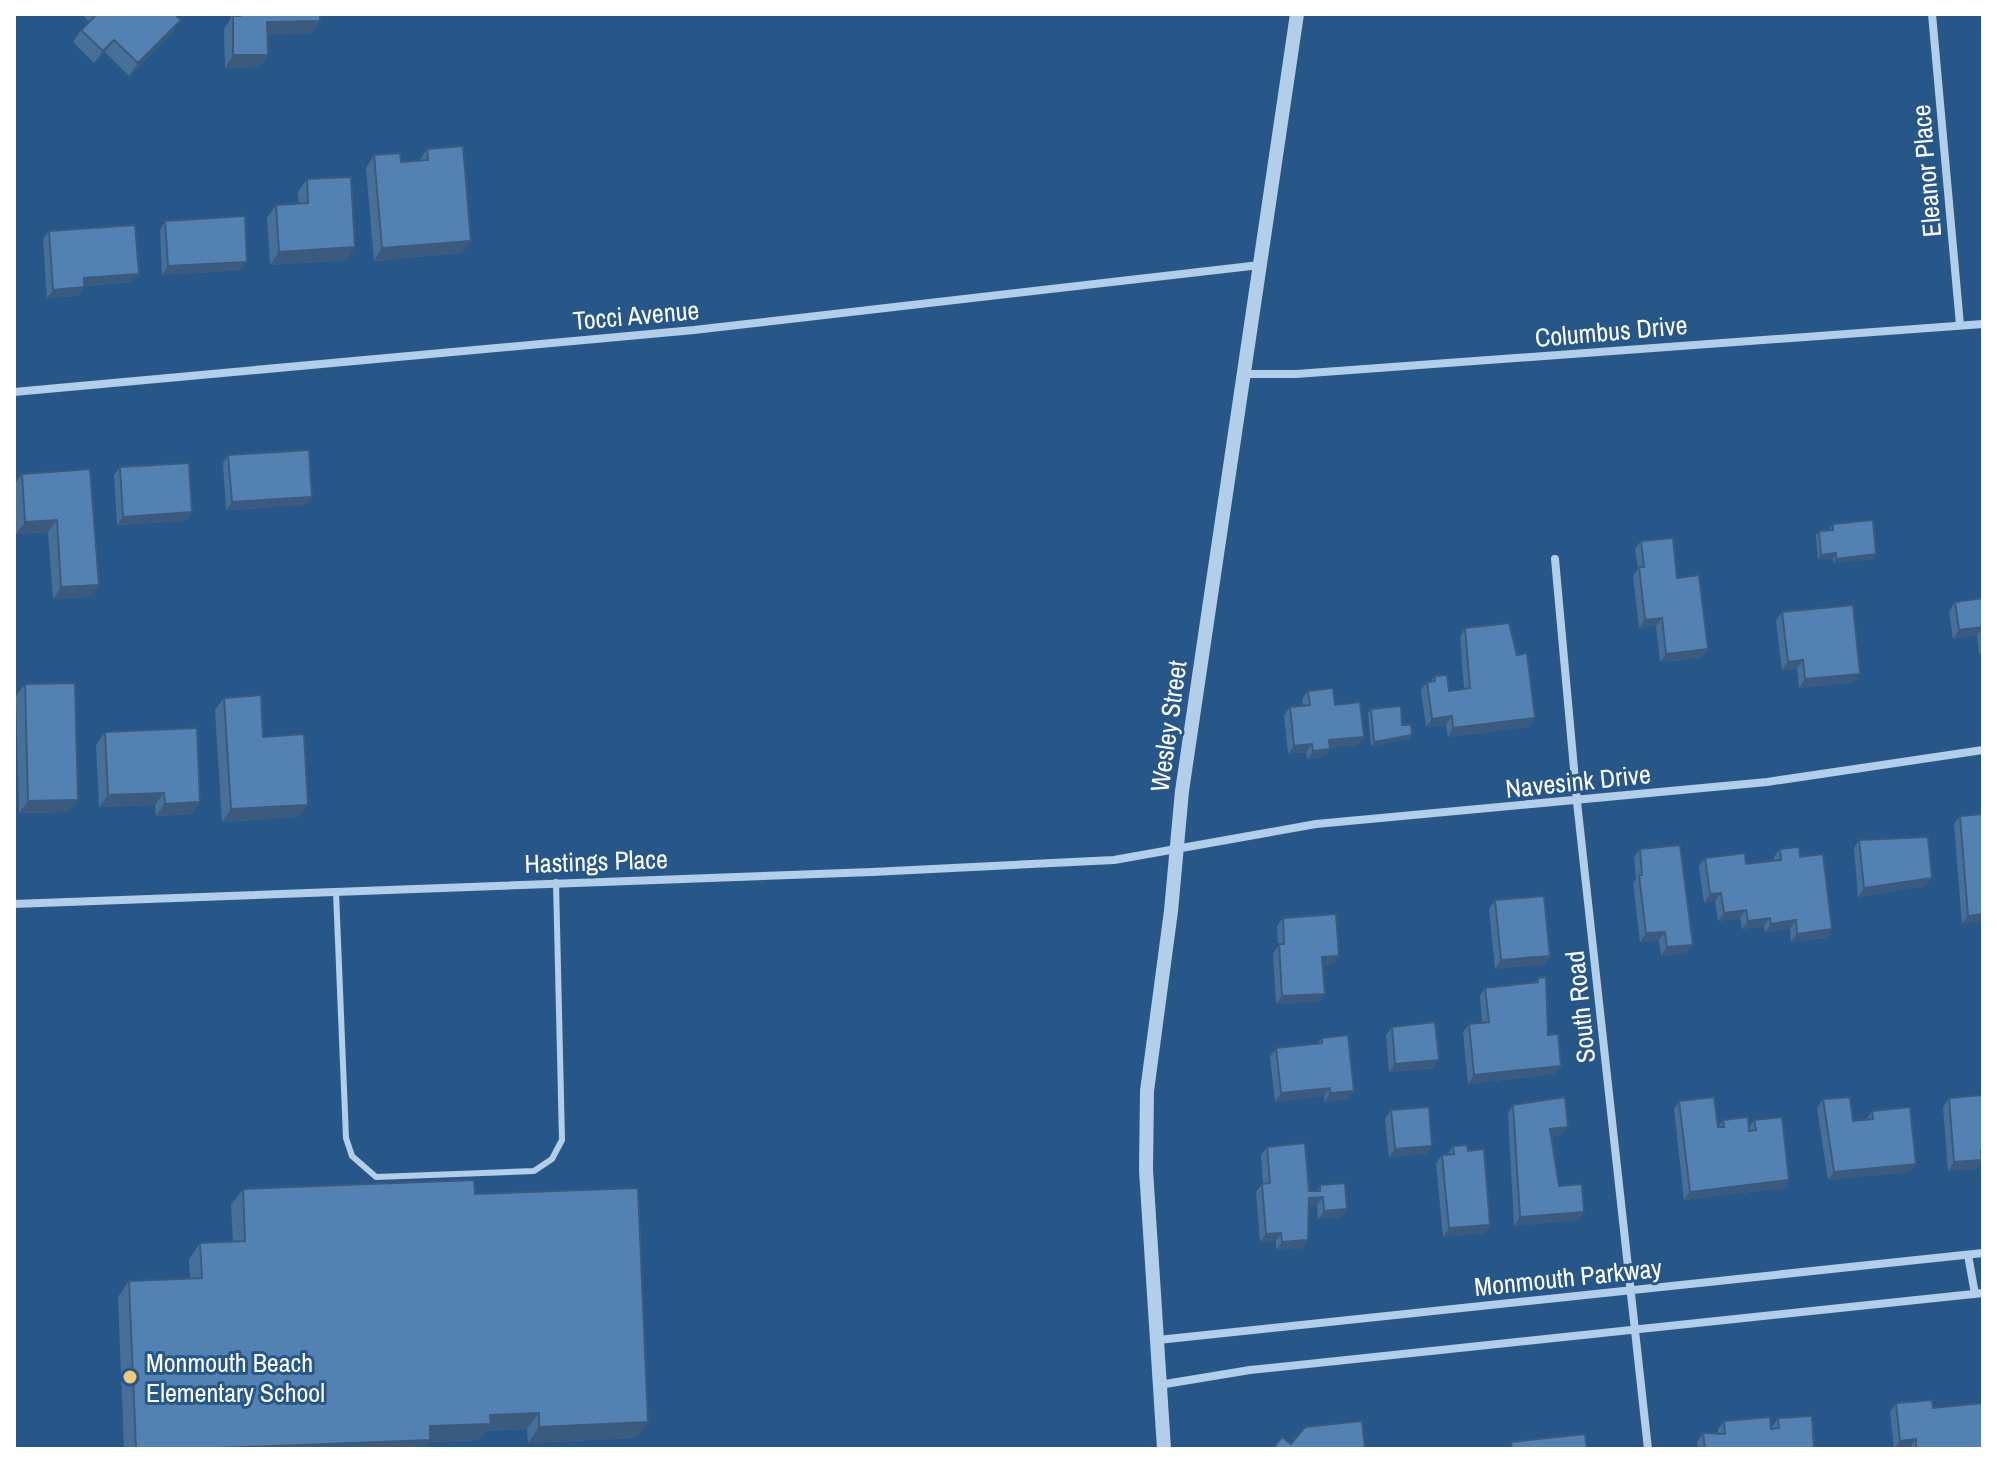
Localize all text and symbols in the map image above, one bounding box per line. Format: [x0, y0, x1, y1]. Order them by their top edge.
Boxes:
street label: Eleanor Place [1903, 103, 1949, 239]
street label: Tocci Avenue [571, 292, 701, 338]
street label: Columbus Drive [1533, 307, 1689, 355]
street label: Wesley Street [1141, 658, 1195, 794]
street label: Navesink Drive [1504, 756, 1652, 806]
street label: Hastings Place [524, 841, 668, 881]
street label: South Road [1557, 949, 1603, 1065]
street label: Monmouth Parkway [1472, 1250, 1664, 1304]
place label: Monmouth Beach Elementary School [146, 1345, 325, 1410]
marker: Monmouth Beach Elementary School [121, 1368, 139, 1386]

